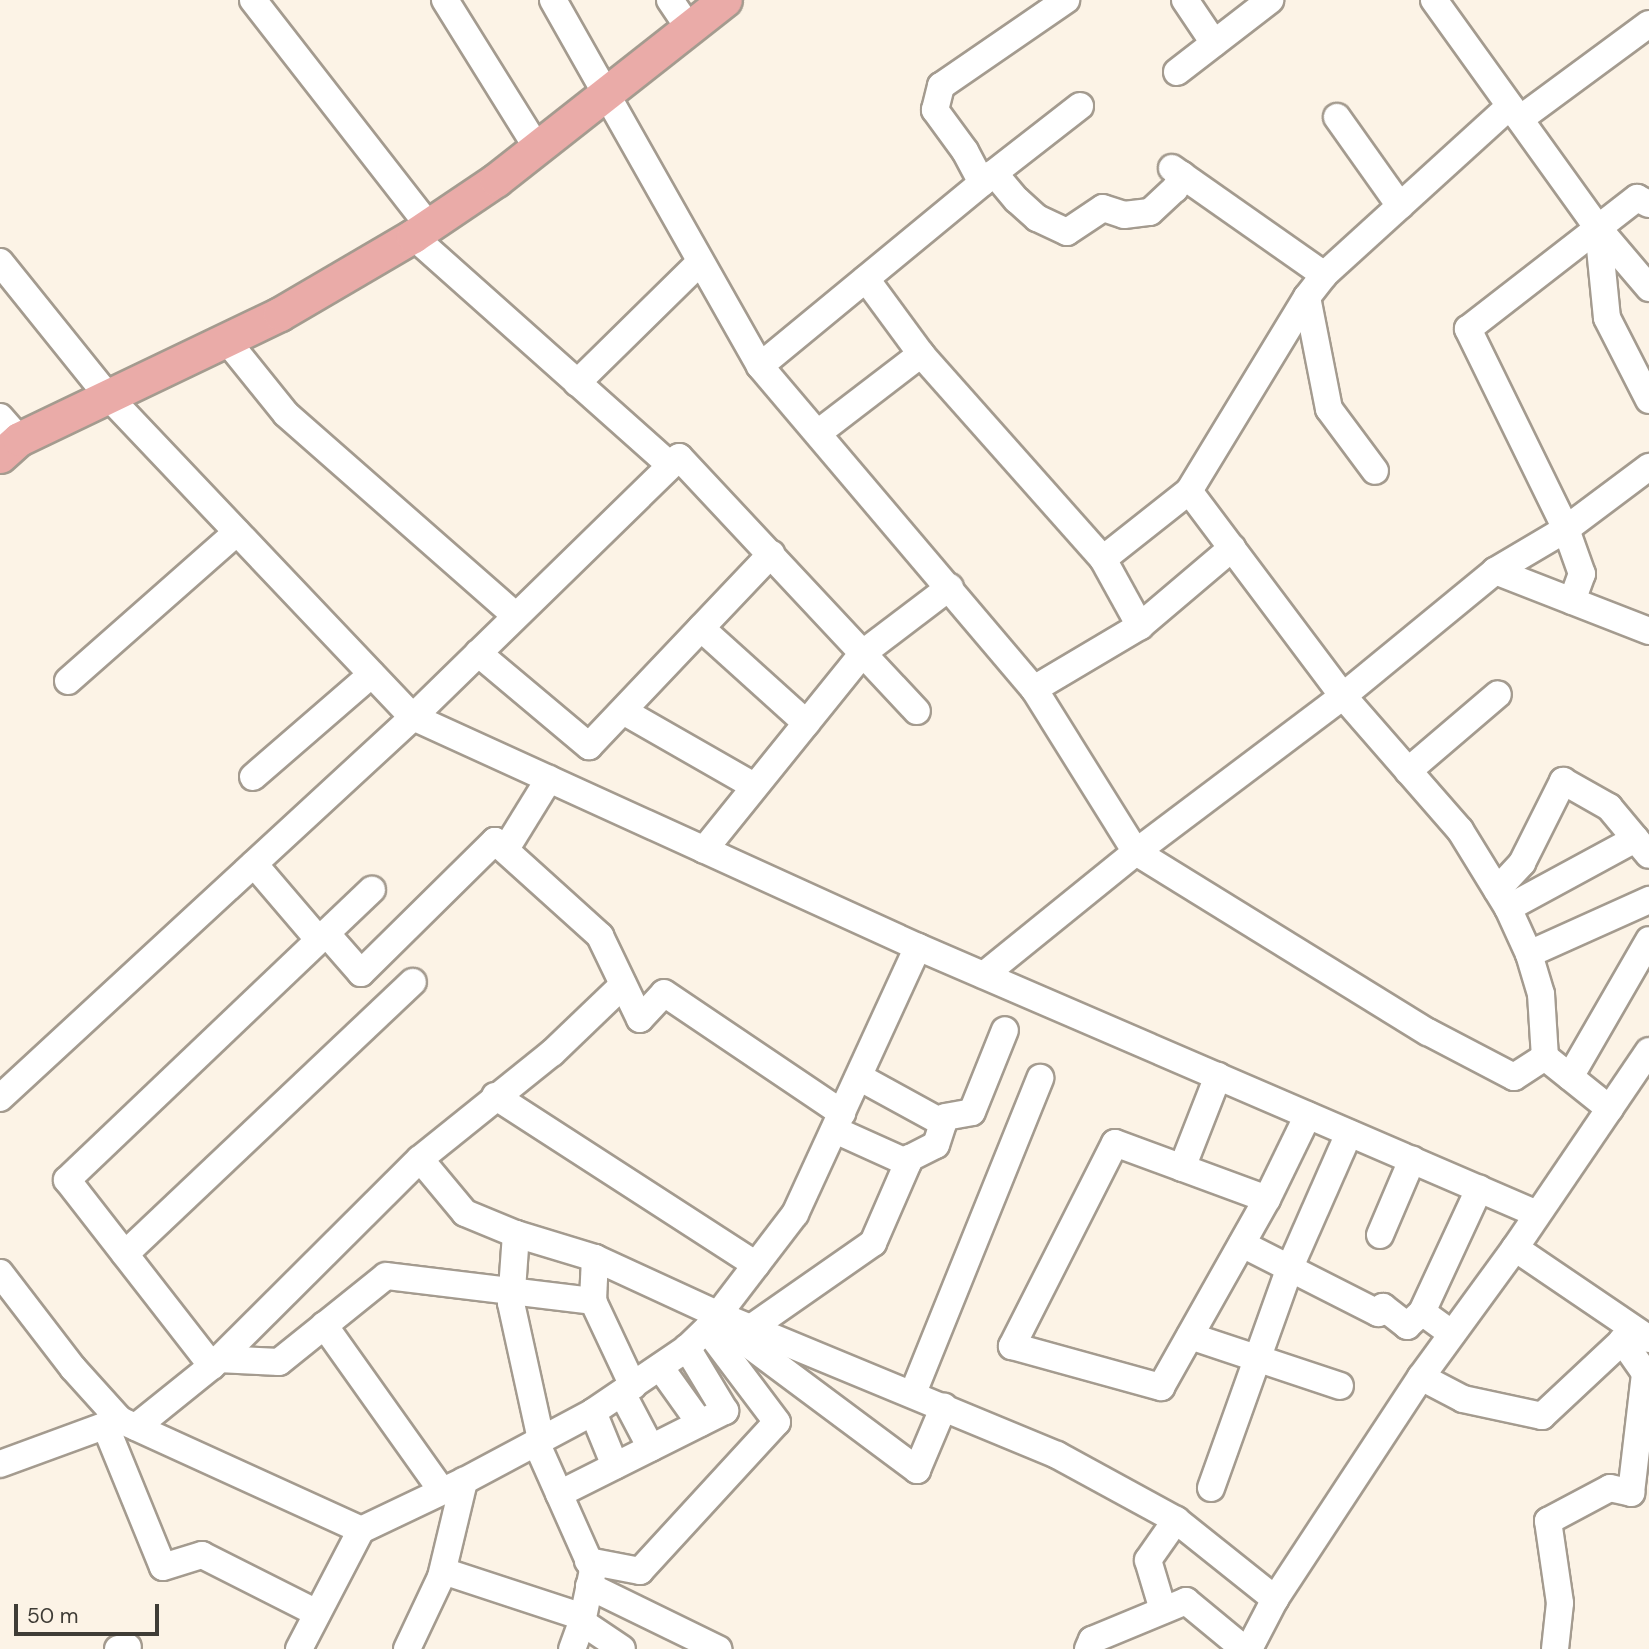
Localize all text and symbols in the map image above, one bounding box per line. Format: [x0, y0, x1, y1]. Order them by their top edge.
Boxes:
scale bar [18, 1590, 163, 1634]
text: 50 m [27, 1602, 78, 1630]

